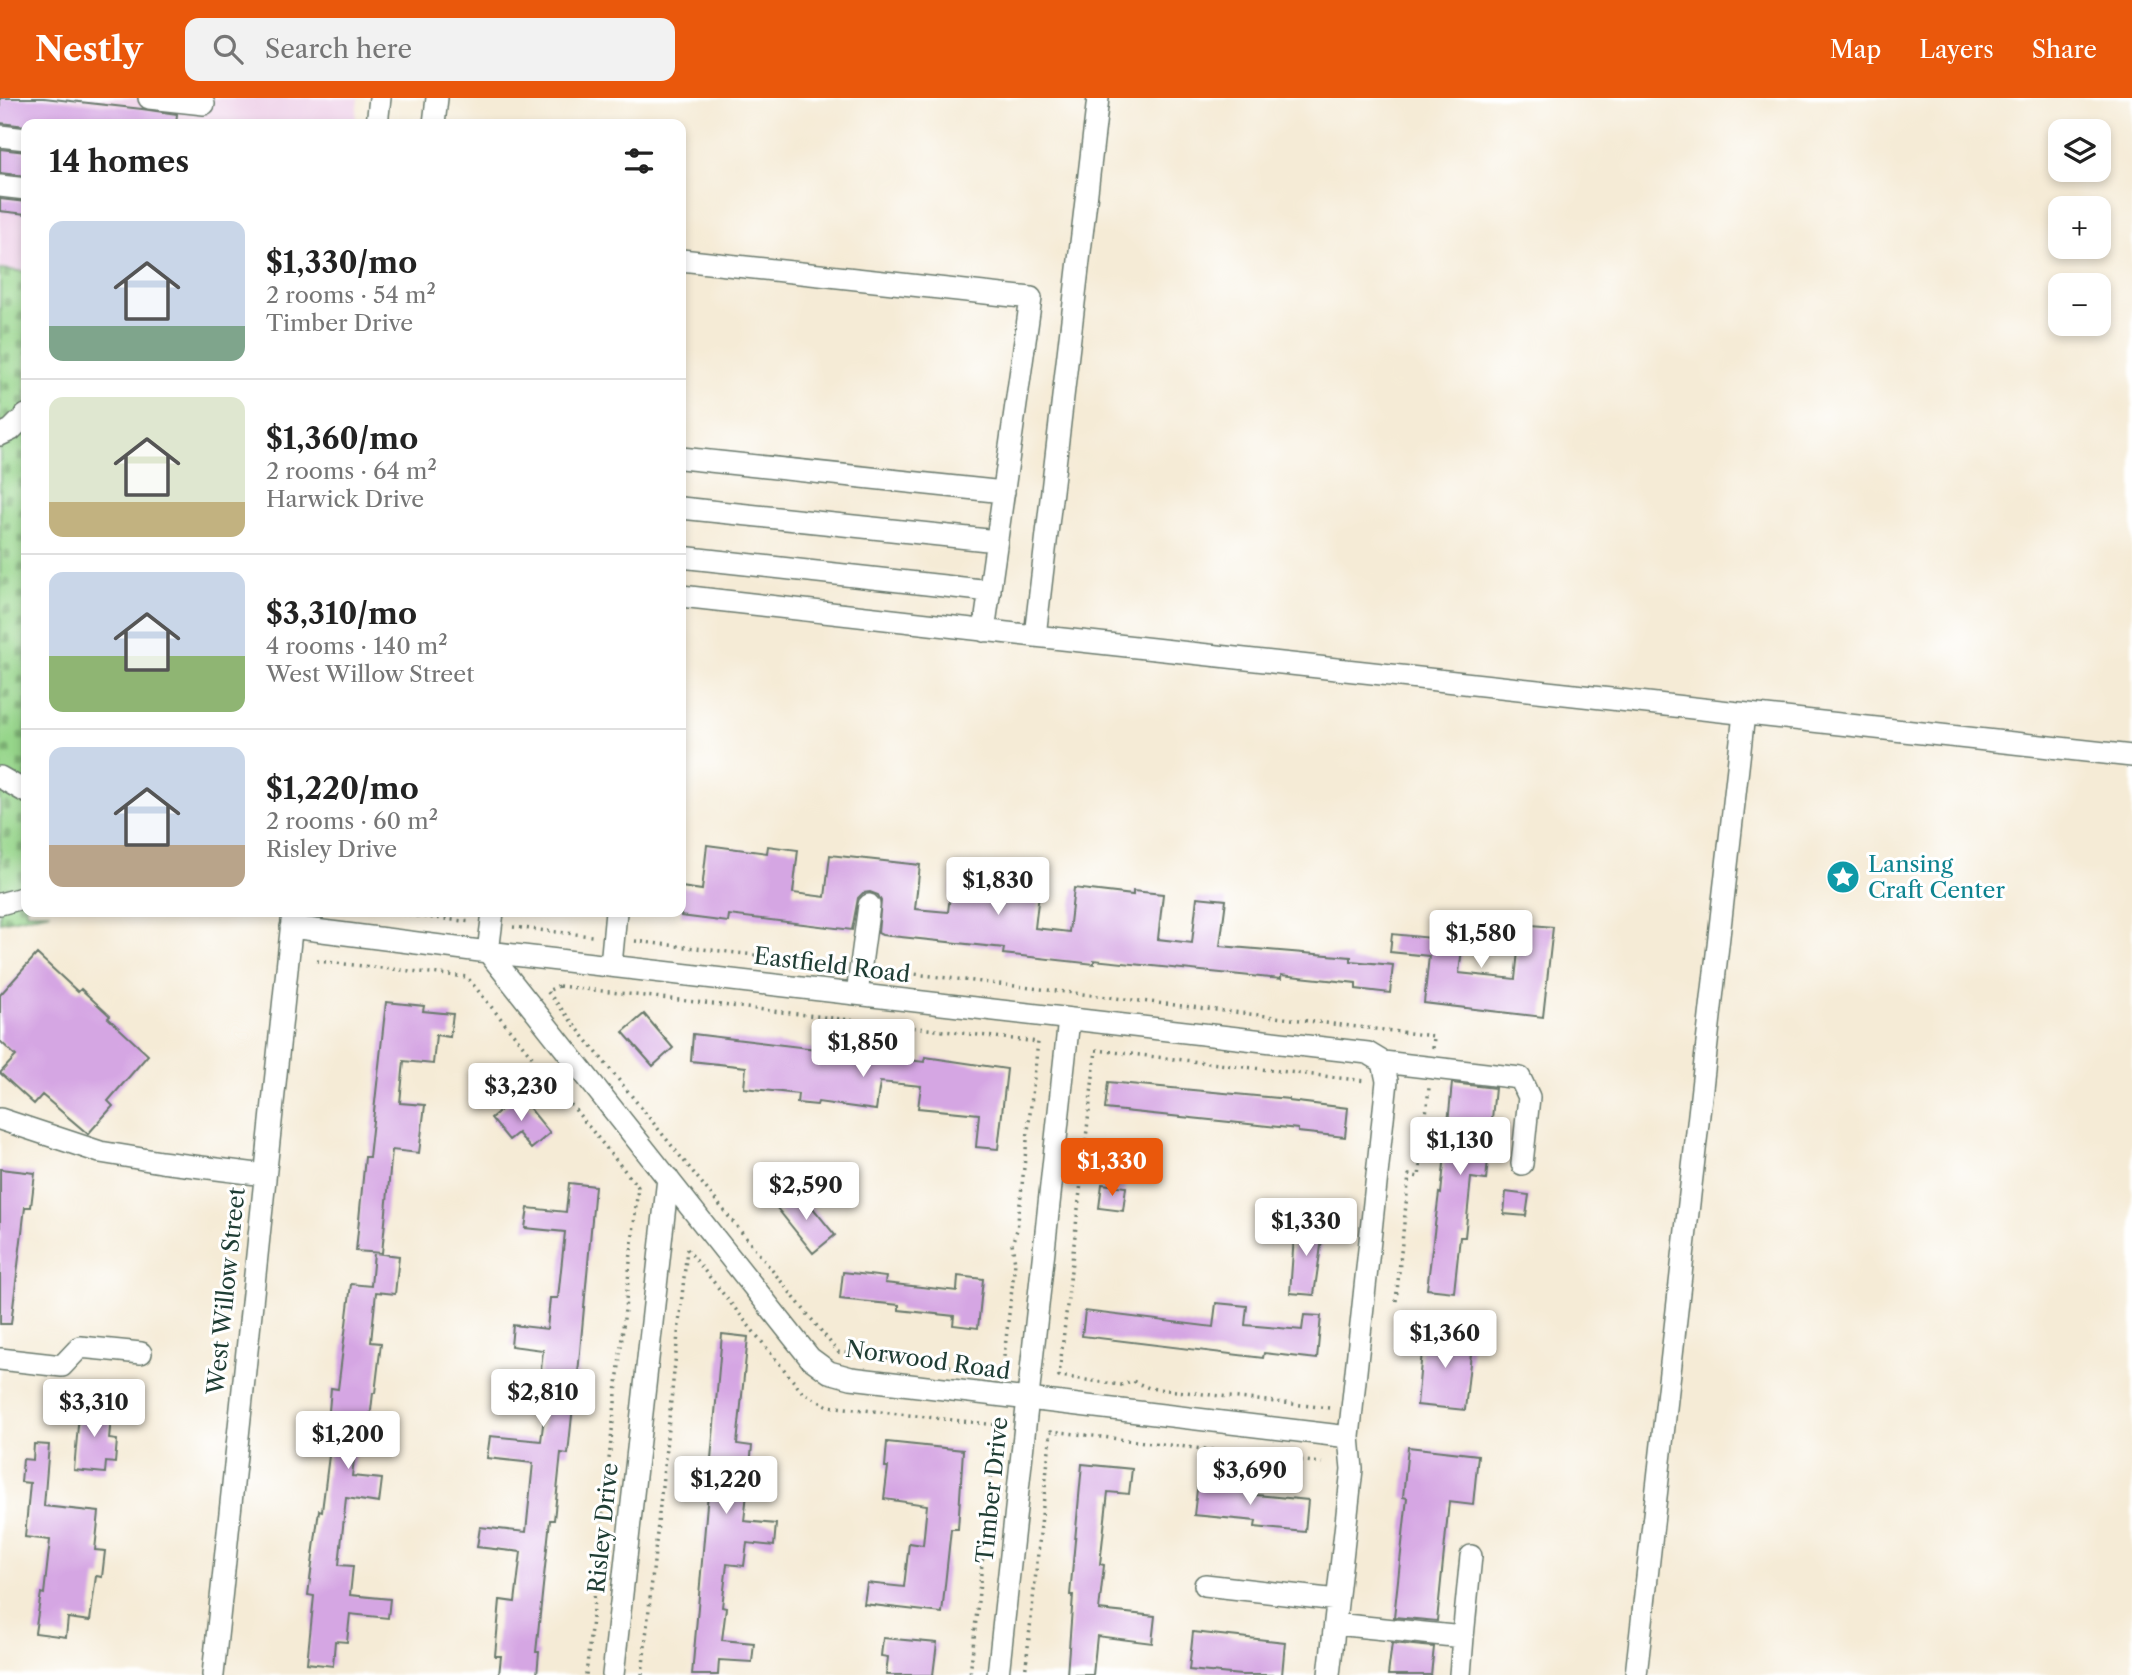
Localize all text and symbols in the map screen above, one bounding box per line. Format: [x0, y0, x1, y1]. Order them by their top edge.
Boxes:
search box [185, 18, 675, 81]
text: Nestly [35, 29, 143, 70]
icon: search [209, 30, 247, 68]
text: Search here [265, 33, 412, 65]
text: Map [1830, 35, 1881, 64]
text: Layers [1919, 35, 1994, 64]
text: Share [2032, 35, 2097, 64]
map controls [2048, 119, 2111, 336]
button: layers [2048, 119, 2111, 182]
icon: filters [620, 142, 658, 180]
text: 14 homes [49, 143, 189, 180]
button: + [2048, 196, 2111, 259]
text: $1,330/mo [266, 244, 417, 281]
icon: home [105, 249, 189, 333]
button: − [2048, 273, 2111, 336]
text: 2 rooms · 54 m² [266, 281, 436, 309]
text: Timber Drive [266, 309, 413, 337]
text: $1,360/mo [266, 420, 418, 457]
icon: home [105, 425, 189, 509]
text: 2 rooms · 64 m² [266, 457, 437, 485]
text: Harwick Drive [266, 485, 424, 513]
text: $3,310/mo [266, 595, 417, 632]
icon: home [105, 600, 189, 684]
text: 4 rooms · 140 m² [266, 632, 448, 660]
text: West Willow Street [266, 660, 474, 688]
text: $1,220/mo [266, 770, 419, 807]
icon: home [105, 775, 189, 859]
text: 2 rooms · 60 m² [266, 807, 438, 835]
text: Risley Drive [266, 835, 397, 863]
place label: Lansing Craft Center [1868, 850, 2005, 904]
pin: $1,830 [941, 858, 1055, 917]
place icon: Lansing Craft Center [1824, 858, 1862, 896]
text: $1,830 [962, 866, 1034, 894]
pin: $1,580 [1424, 910, 1538, 970]
text: $1,580 [1445, 919, 1517, 947]
street label: Eastfield Road [752, 942, 912, 988]
pin: $1,850 [806, 1020, 920, 1079]
text: $1,850 [827, 1028, 899, 1056]
pin: $3,230 [464, 1063, 578, 1123]
text: $3,230 [484, 1072, 558, 1100]
pin: $1,130 [1403, 1118, 1517, 1177]
text: $1,130 [1426, 1126, 1494, 1154]
pin: $1,330 [1055, 1138, 1169, 1198]
text: $1,330 [1077, 1147, 1147, 1175]
pin: $2,590 [749, 1162, 863, 1222]
text: $2,590 [769, 1171, 843, 1199]
street label: West Willow Street [201, 1186, 251, 1397]
pin: $1,330 [1249, 1198, 1363, 1258]
text: $1,330 [1271, 1207, 1341, 1235]
pin: $1,360 [1388, 1310, 1502, 1370]
text: $1,360 [1410, 1319, 1480, 1347]
street label: Norwood Road [844, 1335, 1012, 1385]
pin: $2,810 [486, 1370, 600, 1429]
text: $2,810 [507, 1378, 579, 1406]
pin: $3,310 [37, 1380, 151, 1439]
text: $3,310 [59, 1388, 129, 1416]
pin: $1,200 [291, 1412, 405, 1471]
street label: Timber Drive [970, 1415, 1014, 1565]
text: $1,200 [312, 1420, 384, 1448]
pin: $3,690 [1193, 1448, 1307, 1507]
pin: $1,220 [669, 1456, 783, 1516]
text: $3,690 [1213, 1456, 1287, 1484]
street label: Risley Drive [582, 1461, 624, 1595]
text: $1,220 [690, 1465, 762, 1493]

